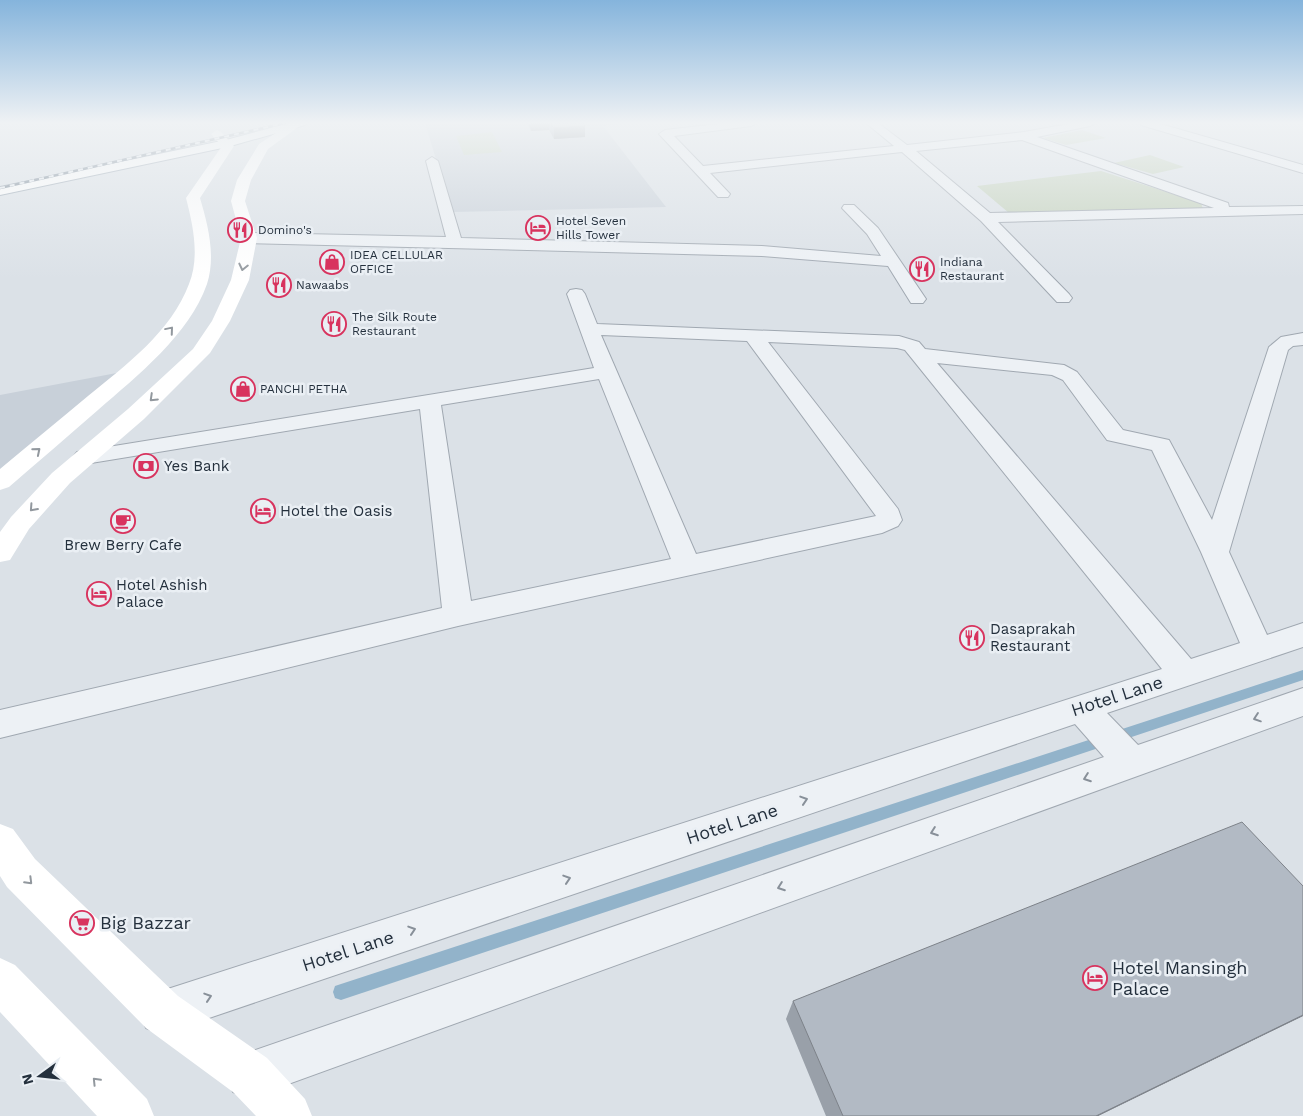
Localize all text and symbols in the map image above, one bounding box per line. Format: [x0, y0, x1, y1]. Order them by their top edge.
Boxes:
place label: Hotel Seven Hills Tower [556, 214, 626, 242]
hotel icon: Hotel Seven Hills Tower [525, 215, 551, 241]
restaurant icon: Domino's [227, 217, 253, 243]
place label: Domino's [258, 223, 312, 237]
place label: IDEA CELLULAR OFFICE [350, 248, 443, 276]
shop icon: IDEA CELLULAR OFFICE [319, 249, 345, 275]
place label: Indiana Restaurant [940, 255, 1004, 283]
restaurant icon: Indiana Restaurant [909, 256, 935, 282]
one-way arrow [238, 262, 249, 271]
restaurant icon: Nawaabs [266, 272, 292, 298]
place label: Nawaabs [296, 278, 349, 292]
place label: The Silk Route Restaurant [352, 310, 437, 338]
restaurant icon: The Silk Route Restaurant [321, 311, 347, 337]
one-way arrow [164, 327, 172, 336]
shop icon: PANCHI PETHA [230, 376, 256, 402]
place label: PANCHI PETHA [260, 382, 347, 396]
one-way arrow [149, 392, 158, 401]
one-way arrow [31, 448, 40, 457]
bank icon: Yes Bank [133, 453, 159, 479]
place label: Yes Bank [164, 457, 230, 475]
hotel icon: Hotel the Oasis [250, 498, 276, 524]
place label: Hotel the Oasis [280, 502, 393, 520]
one-way arrow [30, 503, 39, 512]
cafe icon: Brew Berry Cafe [110, 508, 136, 534]
place label: Brew Berry Cafe [64, 536, 182, 554]
place label: Hotel Ashish Palace [116, 576, 207, 611]
hotel icon: Hotel Ashish Palace [86, 581, 112, 607]
place label: Dasaprakah Restaurant [990, 620, 1076, 655]
restaurant icon: Dasaprakah Restaurant [959, 625, 985, 651]
street label: Hotel Lane [1068, 671, 1165, 720]
one-way arrow [1253, 712, 1262, 722]
one-way arrow [1084, 772, 1092, 782]
one-way arrow [799, 796, 808, 806]
street label: Hotel Lane [683, 799, 780, 848]
one-way arrow [930, 826, 939, 836]
one-way arrow [562, 874, 570, 884]
one-way arrow [24, 875, 33, 884]
one-way arrow [777, 881, 786, 891]
supermarket icon: Big Bazzar [69, 910, 95, 936]
place label: Big Bazzar [100, 912, 191, 933]
one-way arrow [408, 925, 416, 935]
street label: Hotel Lane [299, 926, 396, 975]
place label: Hotel Mansingh Palace [1112, 957, 1247, 999]
hotel icon: Hotel Mansingh Palace [1082, 965, 1108, 991]
one-way arrow [204, 993, 212, 1003]
north arrow [15, 1051, 65, 1101]
text: N [18, 1072, 37, 1086]
one-way arrow [93, 1077, 102, 1086]

